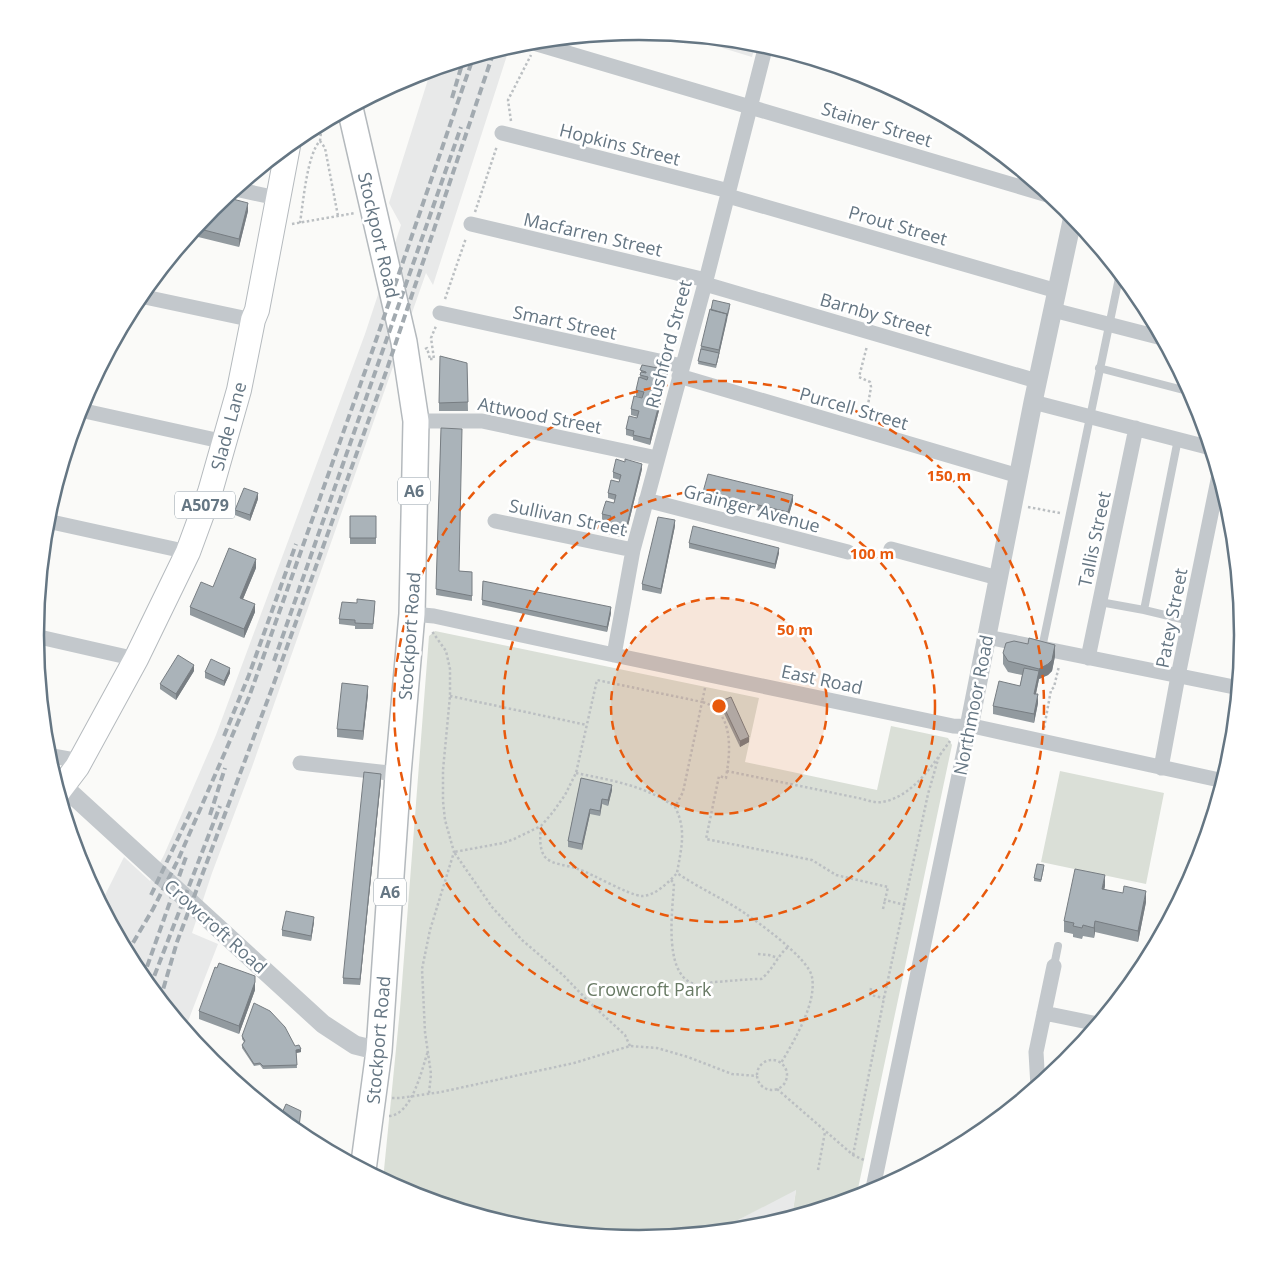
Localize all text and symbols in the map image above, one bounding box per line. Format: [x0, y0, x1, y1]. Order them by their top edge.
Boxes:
street label: Stainer Street [819, 96, 935, 152]
street label: Hopkins Street [557, 117, 683, 171]
street label: Stockport Road [353, 170, 405, 300]
street label: Prout Street [846, 199, 950, 251]
street label: Macfarren Street [521, 206, 665, 262]
street label: Rushford Street [639, 277, 697, 411]
street label: Barnby Street [817, 287, 935, 341]
street label: Smart Street [511, 299, 619, 345]
street label: Slade Lane [205, 379, 251, 473]
street label: Purcell Street [797, 381, 911, 435]
street label: Attwood Street [476, 391, 604, 439]
text: 150 m [927, 465, 971, 485]
road number: A6 [398, 478, 430, 504]
street label: Grainger Avenue [681, 478, 823, 538]
street label: Tallis Street [1072, 489, 1116, 589]
road number: A5079 [175, 492, 235, 518]
street label: Sullivan Street [507, 493, 629, 541]
text: 100 m [850, 543, 894, 563]
street label: Patey Street [1150, 566, 1192, 670]
street label: Stockport Road [393, 571, 425, 701]
text: 50 m [777, 619, 813, 639]
street label: Northmoor Road [948, 633, 998, 777]
street label: East Road [779, 659, 865, 699]
centre of rings [710, 697, 728, 715]
street label: Crowcroft Road [160, 873, 272, 979]
road number: A6 [374, 879, 406, 906]
street label: Stockport Road [360, 975, 396, 1105]
park label: Crowcroft Park [586, 977, 712, 1001]

